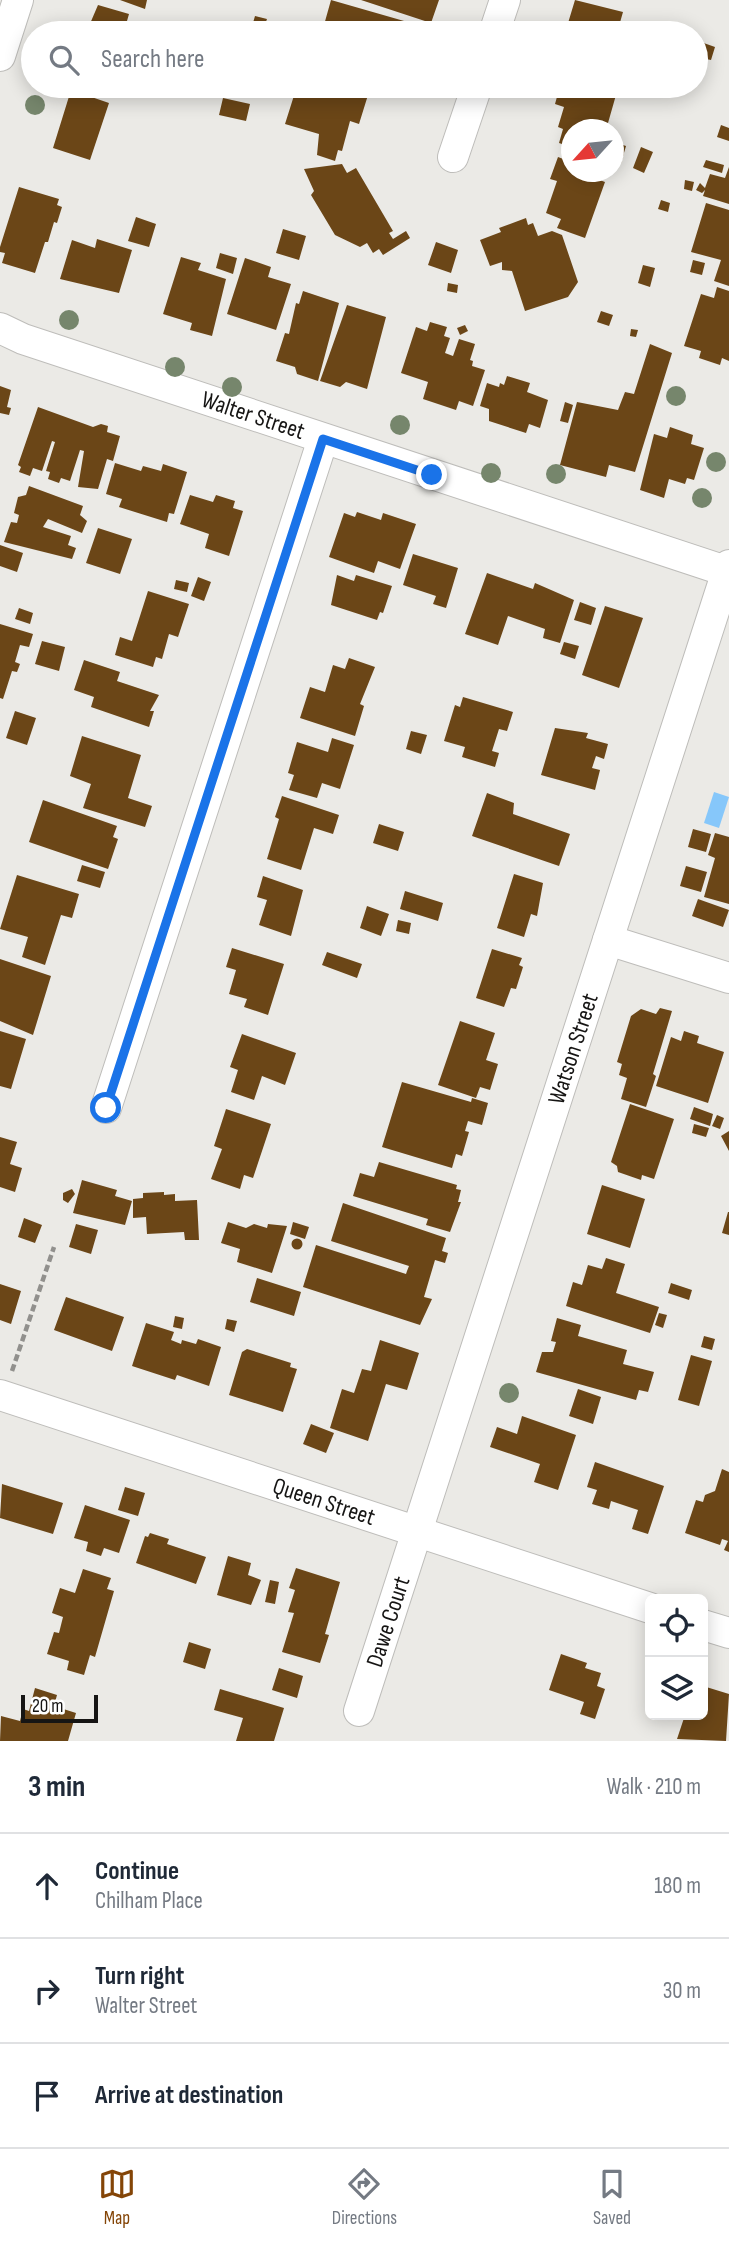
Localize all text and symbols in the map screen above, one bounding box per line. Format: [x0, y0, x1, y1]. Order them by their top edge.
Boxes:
search box [21, 21, 708, 98]
icon: search [45, 41, 83, 79]
text: Search here [101, 44, 204, 75]
north arrow [561, 119, 624, 182]
street label: Walter Street [198, 384, 309, 446]
route end [416, 459, 447, 490]
street label: Watson Street [541, 990, 604, 1108]
route start [90, 1092, 121, 1123]
street label: Queen Street [269, 1471, 379, 1531]
street label: Dawe Court [360, 1573, 416, 1671]
map controls [645, 1594, 708, 1720]
button: locate [645, 1594, 708, 1657]
button: layers [645, 1657, 708, 1720]
scale bar [21, 1692, 98, 1724]
text: 20 m [32, 1695, 64, 1718]
text: 3 min [28, 1769, 85, 1805]
text: Walk · 210 m [607, 1773, 701, 1801]
text: Continue [95, 1856, 179, 1887]
icon: ahead [28, 1867, 66, 1905]
text: 180 m [654, 1872, 701, 1900]
text: Chilham Place [95, 1887, 203, 1915]
text: Turn right [95, 1961, 184, 1992]
icon: right [28, 1972, 66, 2010]
text: 30 m [663, 1977, 701, 2005]
text: Walter Street [95, 1992, 197, 2020]
icon: arrive [28, 2077, 66, 2115]
text: Arrive at destination [95, 2080, 283, 2111]
tab: Map [98, 2165, 136, 2230]
tab: Directions [332, 2165, 397, 2230]
tab: Saved [593, 2165, 631, 2230]

